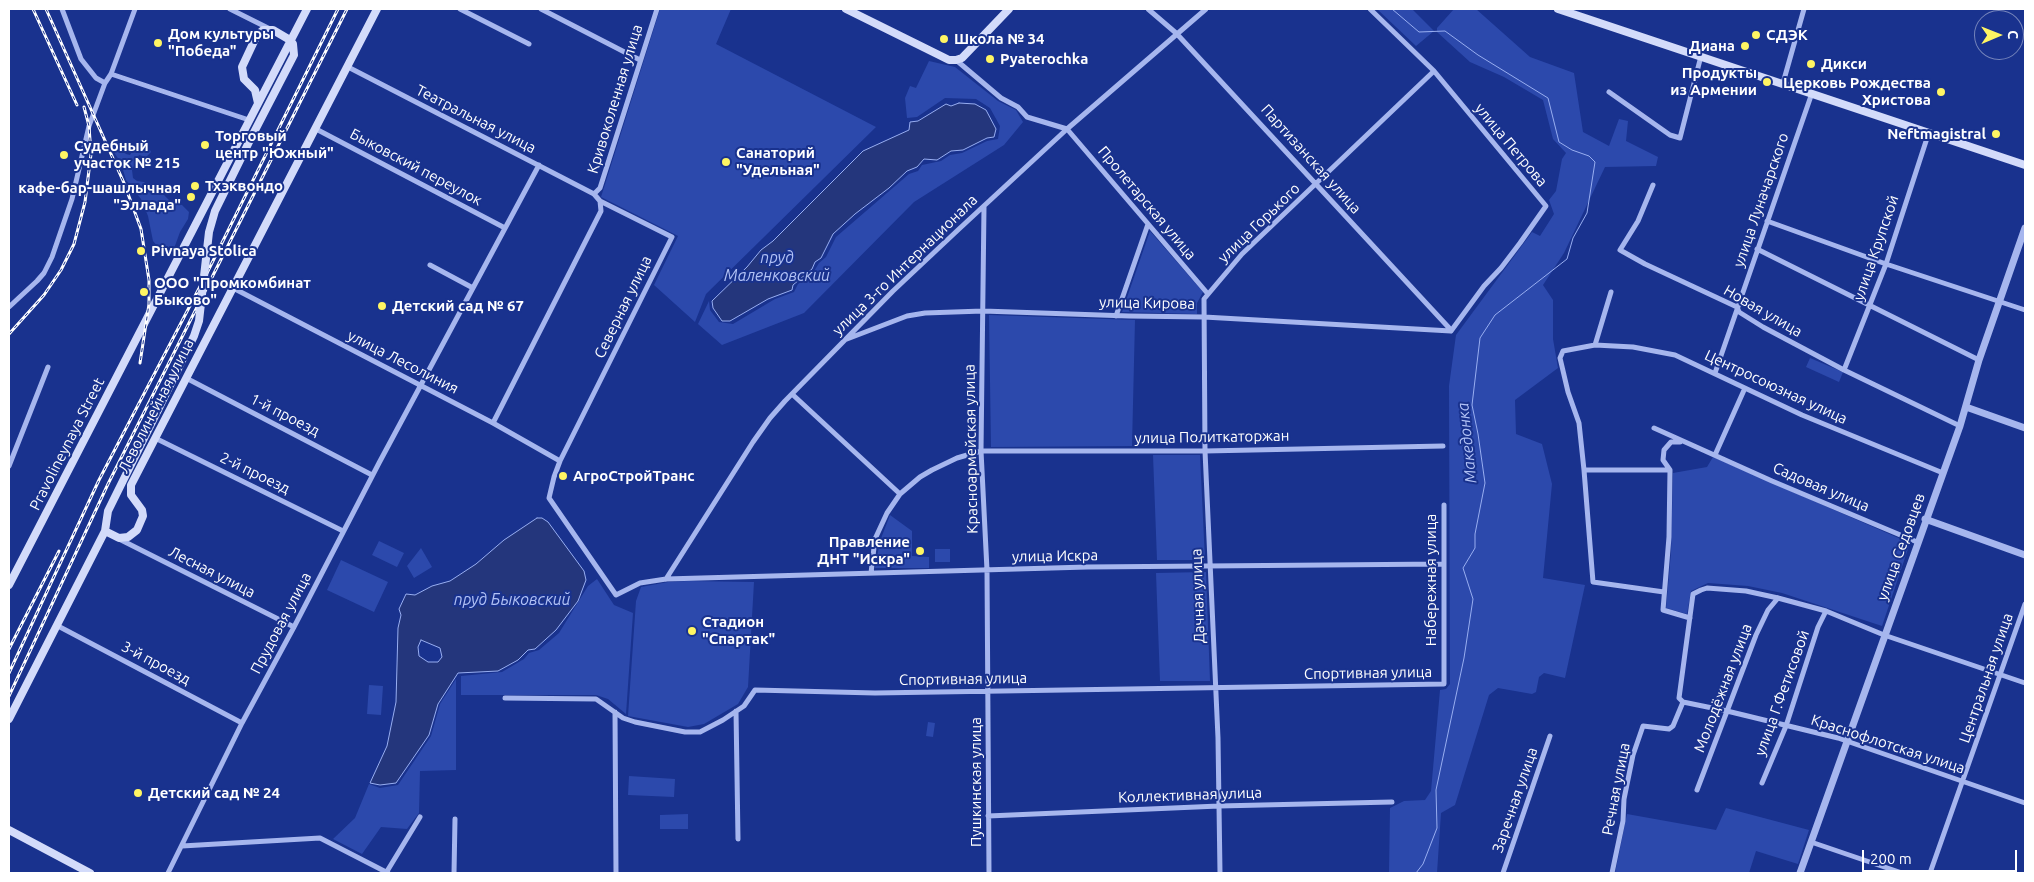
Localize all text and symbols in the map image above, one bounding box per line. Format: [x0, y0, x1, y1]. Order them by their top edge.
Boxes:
north arrow [1974, 10, 2024, 60]
street label: Кривоколенная улица [584, 22, 646, 176]
place label: Дом культуры "Победа" [168, 25, 274, 60]
place label: СДЭК [1766, 26, 1808, 44]
marker: СДЭК [1750, 29, 1762, 41]
place label: Школа № 34 [954, 30, 1044, 48]
text: С [2005, 30, 2021, 39]
marker: Школа № 34 [938, 33, 950, 45]
marker: Дом культуры "Победа" [152, 37, 164, 49]
place label: Диана [1689, 37, 1735, 55]
marker: Диана [1739, 40, 1751, 52]
place label: Pyaterochka [1000, 50, 1088, 68]
marker: Pyaterochka [984, 53, 996, 65]
place label: Дикси [1821, 55, 1867, 73]
marker: Дикси [1805, 58, 1817, 70]
place label: Продукты из Армении [1670, 64, 1757, 99]
place label: Церковь Рождества Христова [1783, 74, 1931, 109]
marker: Продукты из Армении [1761, 76, 1773, 88]
street label: Театральная улица [413, 81, 539, 157]
marker: Церковь Рождества Христова [1935, 86, 1947, 98]
street label: улица Петрова [1471, 100, 1551, 190]
street label: Партизанская улица [1257, 101, 1365, 217]
street label: Быковский переулок [347, 125, 485, 209]
place label: Neftmagistral [1887, 125, 1986, 143]
place label: Торговый центр "Южный" [215, 127, 334, 162]
marker: Neftmagistral [1990, 128, 2002, 140]
street label: улица Луначарского [1730, 130, 1792, 270]
place label: Судебный участок № 215 [74, 137, 180, 172]
marker: Торговый центр "Южный" [199, 139, 211, 151]
street label: Пролетарская улица [1094, 142, 1200, 264]
place label: Санаторий "Удельная" [736, 144, 820, 179]
marker: Судебный участок № 215 [58, 149, 70, 161]
marker: Санаторий "Удельная" [720, 156, 732, 168]
place label: Тхэквондо [205, 177, 283, 195]
place label: кафе-бар-шашлычная "Эллада" [18, 179, 181, 214]
street label: улица Горького [1214, 179, 1304, 267]
marker: Тхэквондо [189, 180, 201, 192]
marker: кафе-бар-шашлычная "Эллада" [185, 191, 197, 203]
street label: улица 3-го Интернационала [829, 191, 981, 339]
street label: улица Крупской [1850, 193, 1902, 303]
place label: Pivnaya Stolica [151, 242, 257, 260]
marker: Pivnaya Stolica [135, 245, 147, 257]
water label: пруд Маленковский [724, 248, 830, 286]
street label: Северная улица [590, 253, 656, 361]
place label: ООО "Промкомбинат Быково" [154, 274, 311, 309]
street label: Новая улица [1720, 281, 1806, 341]
marker: ООО "Промкомбинат Быково" [138, 286, 150, 298]
street label: улица Кирова [1099, 293, 1195, 313]
place label: Детский сад № 67 [392, 297, 524, 315]
marker: Детский сад № 67 [376, 300, 388, 312]
street label: улица Лесолиния [344, 326, 462, 398]
street label: Леволинейная улица [114, 336, 198, 476]
street label: Центросоюзная улица [1702, 346, 1850, 428]
street label: Красноармейская улица [961, 364, 981, 534]
street label: Pravolineynaya Street [26, 375, 108, 513]
street label: 1-й проезд [247, 390, 323, 440]
water label: Македонка [1453, 402, 1481, 484]
street label: улица Политкаторжан [1134, 427, 1290, 447]
street label: 2-й проезд [217, 448, 293, 498]
street label: Садовая улица [1770, 459, 1872, 515]
place label: АгроСтройТранс [573, 467, 695, 485]
marker: АгроСтройТранс [557, 470, 569, 482]
street label: улица Седовцев [1873, 491, 1929, 603]
street label: Набережная улица [1422, 514, 1440, 646]
place label: Правление ДНТ "Искра" [817, 533, 910, 568]
street label: Лесная улица [166, 542, 258, 602]
marker: Правление ДНТ "Искра" [914, 545, 926, 557]
street label: улица Искра [1012, 546, 1098, 566]
street label: Дачная улица [1187, 548, 1209, 644]
street label: Прудовая улица [247, 569, 315, 677]
water label: пруд Быковский [454, 590, 570, 610]
street label: Центральная улица [1955, 611, 2017, 745]
place label: Стадион "Спартак" [702, 613, 775, 648]
street label: Молодёжная улица [1690, 621, 1756, 755]
marker: Стадион "Спартак" [686, 625, 698, 637]
street label: улица Г.Фетисовой [1751, 628, 1813, 758]
street label: 3-й проезд [118, 637, 194, 689]
street label: Спортивная улица [1304, 663, 1432, 683]
street label: Спортивная улица [899, 669, 1027, 689]
street label: Краснофлотская улица [1809, 711, 1967, 777]
street label: Пушкинская улица [967, 717, 985, 847]
street label: Речная улица [1598, 741, 1634, 837]
street label: Заречная улица [1489, 745, 1541, 855]
street label: Коллективная улица [1118, 783, 1262, 807]
place label: Детский сад № 24 [148, 784, 280, 802]
marker: Детский сад № 24 [132, 787, 144, 799]
scale bar [1864, 840, 2019, 872]
text: 200 m [1870, 850, 1912, 867]

